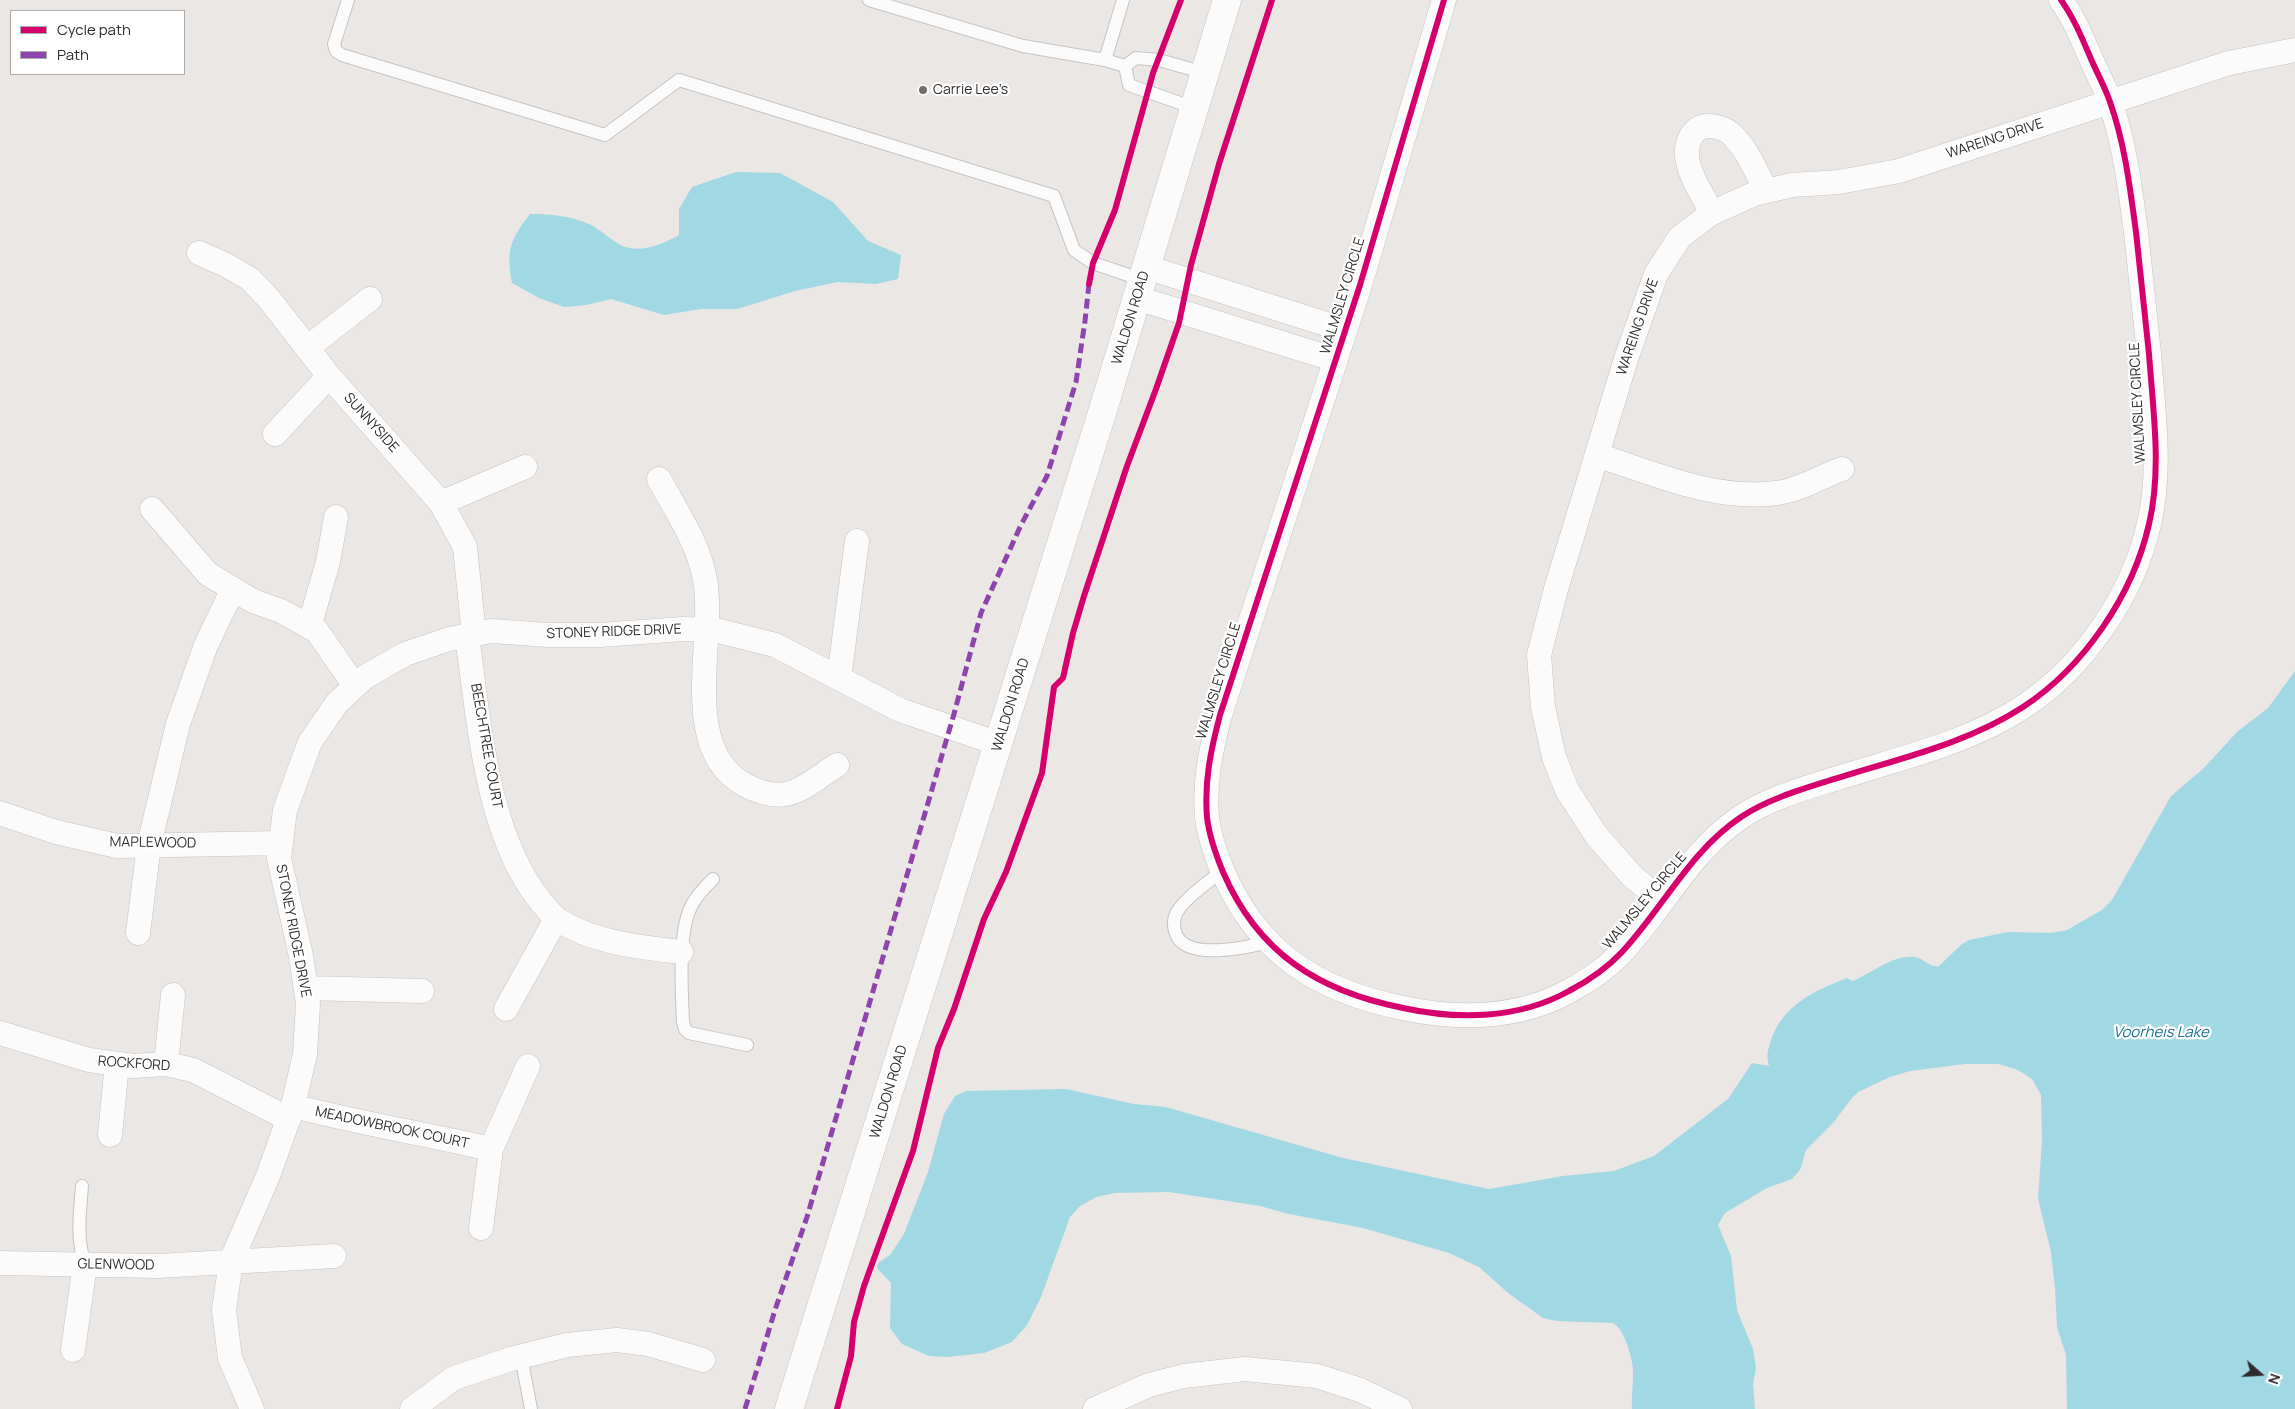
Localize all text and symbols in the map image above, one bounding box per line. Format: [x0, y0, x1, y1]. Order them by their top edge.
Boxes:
legend [10, 10, 185, 75]
text: Cycle path [57, 19, 131, 40]
text: Path [57, 44, 89, 65]
place label: Carrie Lee’s [933, 82, 1008, 98]
marker: Carrie Lee’s [917, 84, 929, 96]
street label: WAREING DRIVE [1944, 115, 2046, 163]
street label: WALMSLEY CIRCLE [1317, 236, 1369, 356]
street label: WALDON ROAD [1109, 269, 1153, 367]
street label: WAREING DRIVE [1614, 276, 1662, 378]
street label: WALMSLEY CIRCLE [2126, 342, 2150, 464]
street label: SUNNYSIDE [340, 390, 402, 456]
street label: STONEY RIDGE DRIVE [546, 621, 682, 643]
street label: WALMSLEY CIRCLE [1193, 621, 1245, 741]
street label: WALDON ROAD [989, 656, 1033, 754]
street label: BEECHTREE COURT [467, 682, 505, 810]
street label: MAPLEWOOD [110, 834, 196, 852]
street label: WALMSLEY CIRCLE [1600, 849, 1690, 953]
street label: STONEY RIDGE DRIVE [272, 863, 314, 999]
water label: Voorheis Lake [2113, 1024, 2209, 1042]
street label: WALDON ROAD [867, 1043, 911, 1141]
street label: ROCKFORD [97, 1053, 171, 1075]
street label: MEADOWBROOK COURT [314, 1103, 470, 1153]
street label: GLENWOOD [77, 1256, 155, 1274]
north arrow [2235, 1349, 2285, 1399]
text: N [2264, 1371, 2285, 1387]

